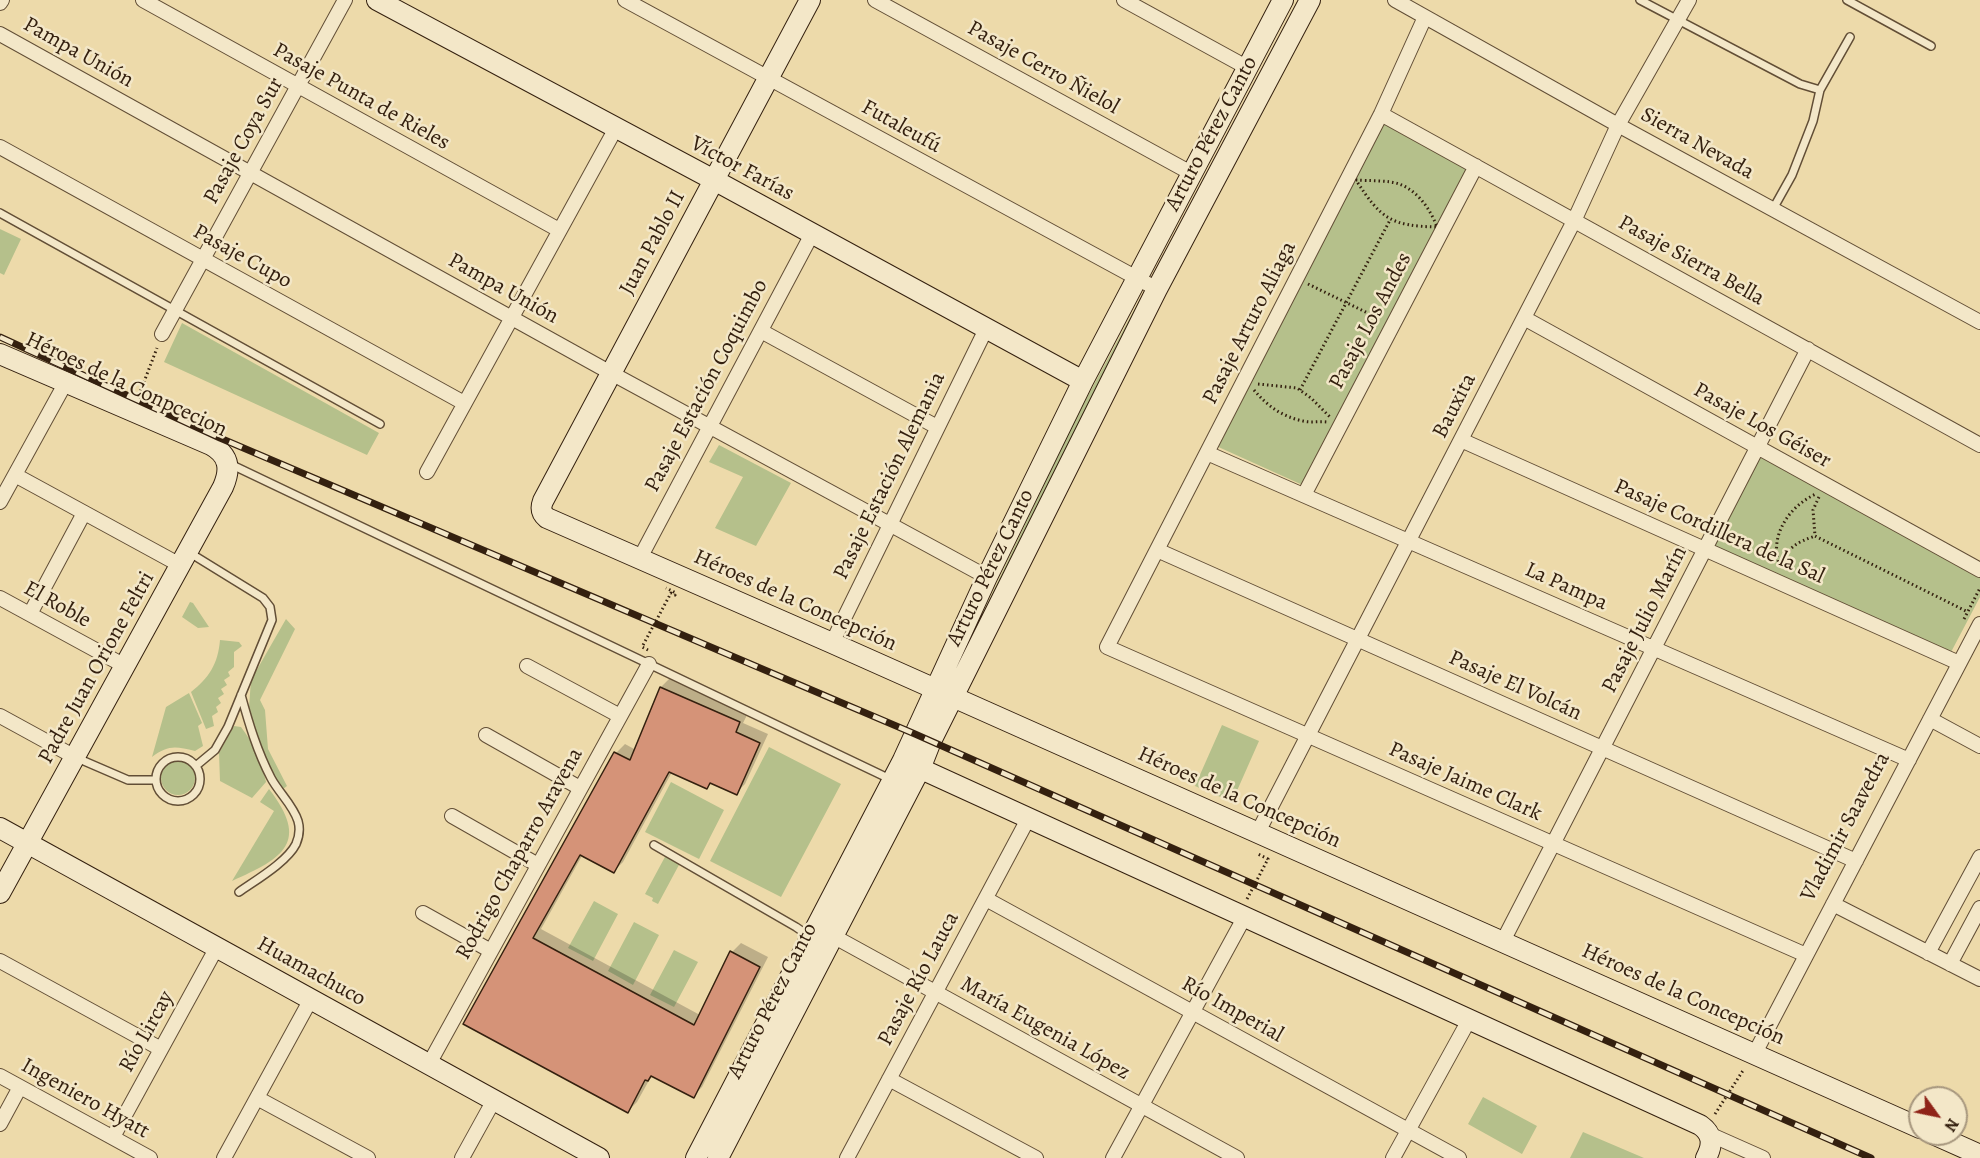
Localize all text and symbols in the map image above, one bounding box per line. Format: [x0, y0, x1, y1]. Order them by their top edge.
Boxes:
street label: Pampa Unión [18, 12, 138, 94]
street label: Pasaje Cerro Ñielol [963, 15, 1123, 121]
street label: Pasaje Punta de Rieles [268, 37, 454, 157]
street label: Arturo Pérez Canto [1160, 52, 1264, 216]
street label: Pasaje Coya Sur [198, 73, 290, 209]
street label: Futaleufú [857, 94, 945, 160]
street label: Sierra Nevada [1636, 102, 1758, 186]
street label: Víctor Farías [686, 131, 798, 207]
street label: Juan Pablo II [614, 186, 692, 300]
street label: Pasaje Sierra Bella [1613, 210, 1769, 312]
street label: Pasaje Cupo [188, 219, 296, 295]
street label: Pasaje Arturo Aliaga [1197, 237, 1303, 409]
street label: Pampa Unión [443, 248, 563, 330]
street label: Pasaje Los Andes [1324, 248, 1418, 394]
street label: Pasaje Estación Coquimbo [640, 275, 774, 497]
street label: Héroes de la Conpcecion [21, 327, 231, 443]
street label: Pasaje Estación Alemania [828, 368, 952, 584]
street label: Bauxita [1427, 369, 1483, 443]
street label: Pasaje Los Géiser [1688, 377, 1836, 475]
street label: Pasaje Cordillera de la Sal [1610, 474, 1828, 590]
street label: Arturo Pérez Canto [942, 485, 1040, 651]
street label: Pasaje Julio Marín [1597, 542, 1693, 698]
street label: Héroes de la Concepción [689, 544, 901, 658]
street label: La Pampa [1520, 557, 1612, 617]
street label: Padre Juan Orione Feltri [33, 567, 161, 769]
street label: El Roble [19, 576, 95, 634]
street label: Pasaje El Volcán [1444, 645, 1586, 727]
street label: Pasaje Jaime Clark [1384, 736, 1546, 828]
street label: Héroes de la Concepción [1133, 741, 1345, 855]
street label: Rodrigo Chaparro Aravena [451, 743, 589, 965]
street label: Vladimir Saavedra [1796, 748, 1896, 906]
street label: Pasaje Río Lauca [873, 907, 965, 1051]
street label: Arturo Pérez Canto [722, 919, 824, 1083]
street label: Huamachuco [252, 931, 370, 1013]
street label: Héroes de la Concepción [1577, 938, 1789, 1052]
street label: María Eugenia López [956, 971, 1134, 1087]
street label: Río Imperial [1176, 971, 1288, 1049]
street label: Río Lircay [114, 987, 180, 1077]
street label: Ingeniero Hyatt [16, 1053, 154, 1145]
north arrow [1908, 1086, 1968, 1146]
text: N [1939, 1114, 1964, 1136]

